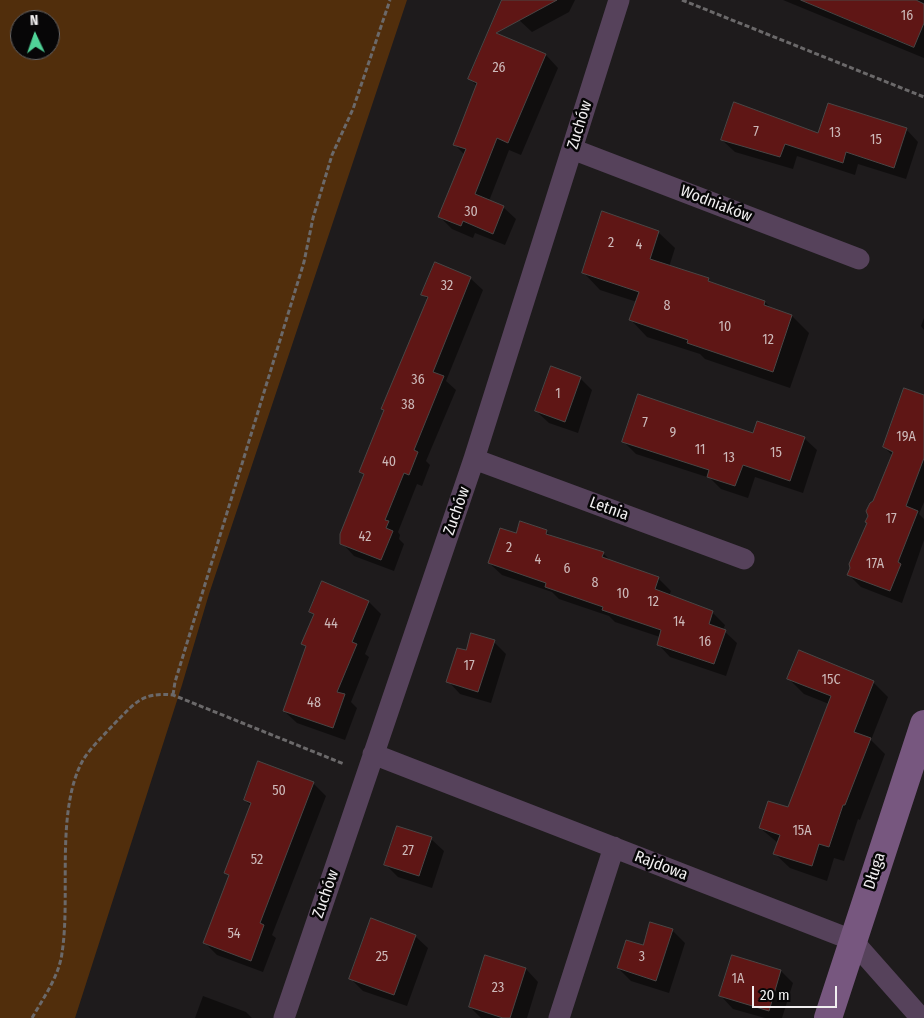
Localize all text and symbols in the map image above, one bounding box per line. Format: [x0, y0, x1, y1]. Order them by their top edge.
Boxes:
house number: 16 [901, 8, 913, 24]
north arrow [10, 10, 60, 60]
text: N [30, 12, 39, 29]
house number: 26 [492, 60, 506, 76]
street label: Zuchów [564, 98, 596, 152]
house number: 7 [753, 124, 759, 140]
house number: 13 [829, 125, 841, 141]
house number: 15 [870, 132, 882, 148]
street label: Wodniaków [677, 182, 755, 226]
house number: 30 [464, 204, 478, 220]
house number: 2 [608, 235, 614, 251]
house number: 4 [636, 237, 642, 253]
house number: 32 [441, 278, 453, 294]
house number: 8 [664, 298, 670, 314]
house number: 10 [719, 319, 731, 335]
house number: 12 [762, 332, 774, 348]
house number: 36 [411, 372, 425, 388]
house number: 1 [555, 386, 561, 402]
house number: 38 [401, 397, 415, 413]
house number: 7 [642, 415, 648, 431]
house number: 9 [670, 425, 676, 441]
house number: 19A [896, 429, 916, 445]
house number: 11 [695, 442, 705, 458]
house number: 15 [770, 445, 782, 461]
house number: 13 [723, 450, 735, 466]
house number: 40 [382, 454, 396, 470]
street label: Zuchów [440, 484, 474, 538]
street label: Letnia [587, 493, 631, 525]
house number: 17 [885, 511, 897, 527]
house number: 42 [359, 529, 371, 545]
house number: 2 [506, 540, 512, 556]
house number: 4 [535, 552, 541, 568]
house number: 17A [866, 556, 884, 572]
house number: 6 [564, 561, 570, 577]
house number: 8 [592, 575, 598, 591]
house number: 10 [617, 586, 629, 602]
house number: 12 [647, 594, 659, 610]
house number: 14 [673, 614, 685, 630]
house number: 44 [324, 616, 338, 632]
house number: 16 [699, 634, 711, 650]
house number: 17 [463, 658, 475, 674]
house number: 15C [822, 672, 840, 688]
house number: 48 [307, 695, 321, 711]
house number: 50 [272, 783, 286, 799]
house number: 15A [792, 823, 812, 839]
house number: 27 [402, 843, 414, 859]
street label: Rajdowa [632, 847, 690, 885]
street label: Długa [860, 850, 890, 892]
house number: 52 [251, 852, 263, 868]
street label: Zuchów [309, 867, 343, 921]
house number: 54 [227, 926, 241, 942]
house number: 25 [376, 949, 388, 965]
house number: 3 [639, 949, 645, 965]
house number: 1A [732, 971, 744, 987]
scale bar [754, 976, 839, 1008]
house number: 23 [492, 980, 504, 996]
text: 20 m [760, 986, 790, 1004]

